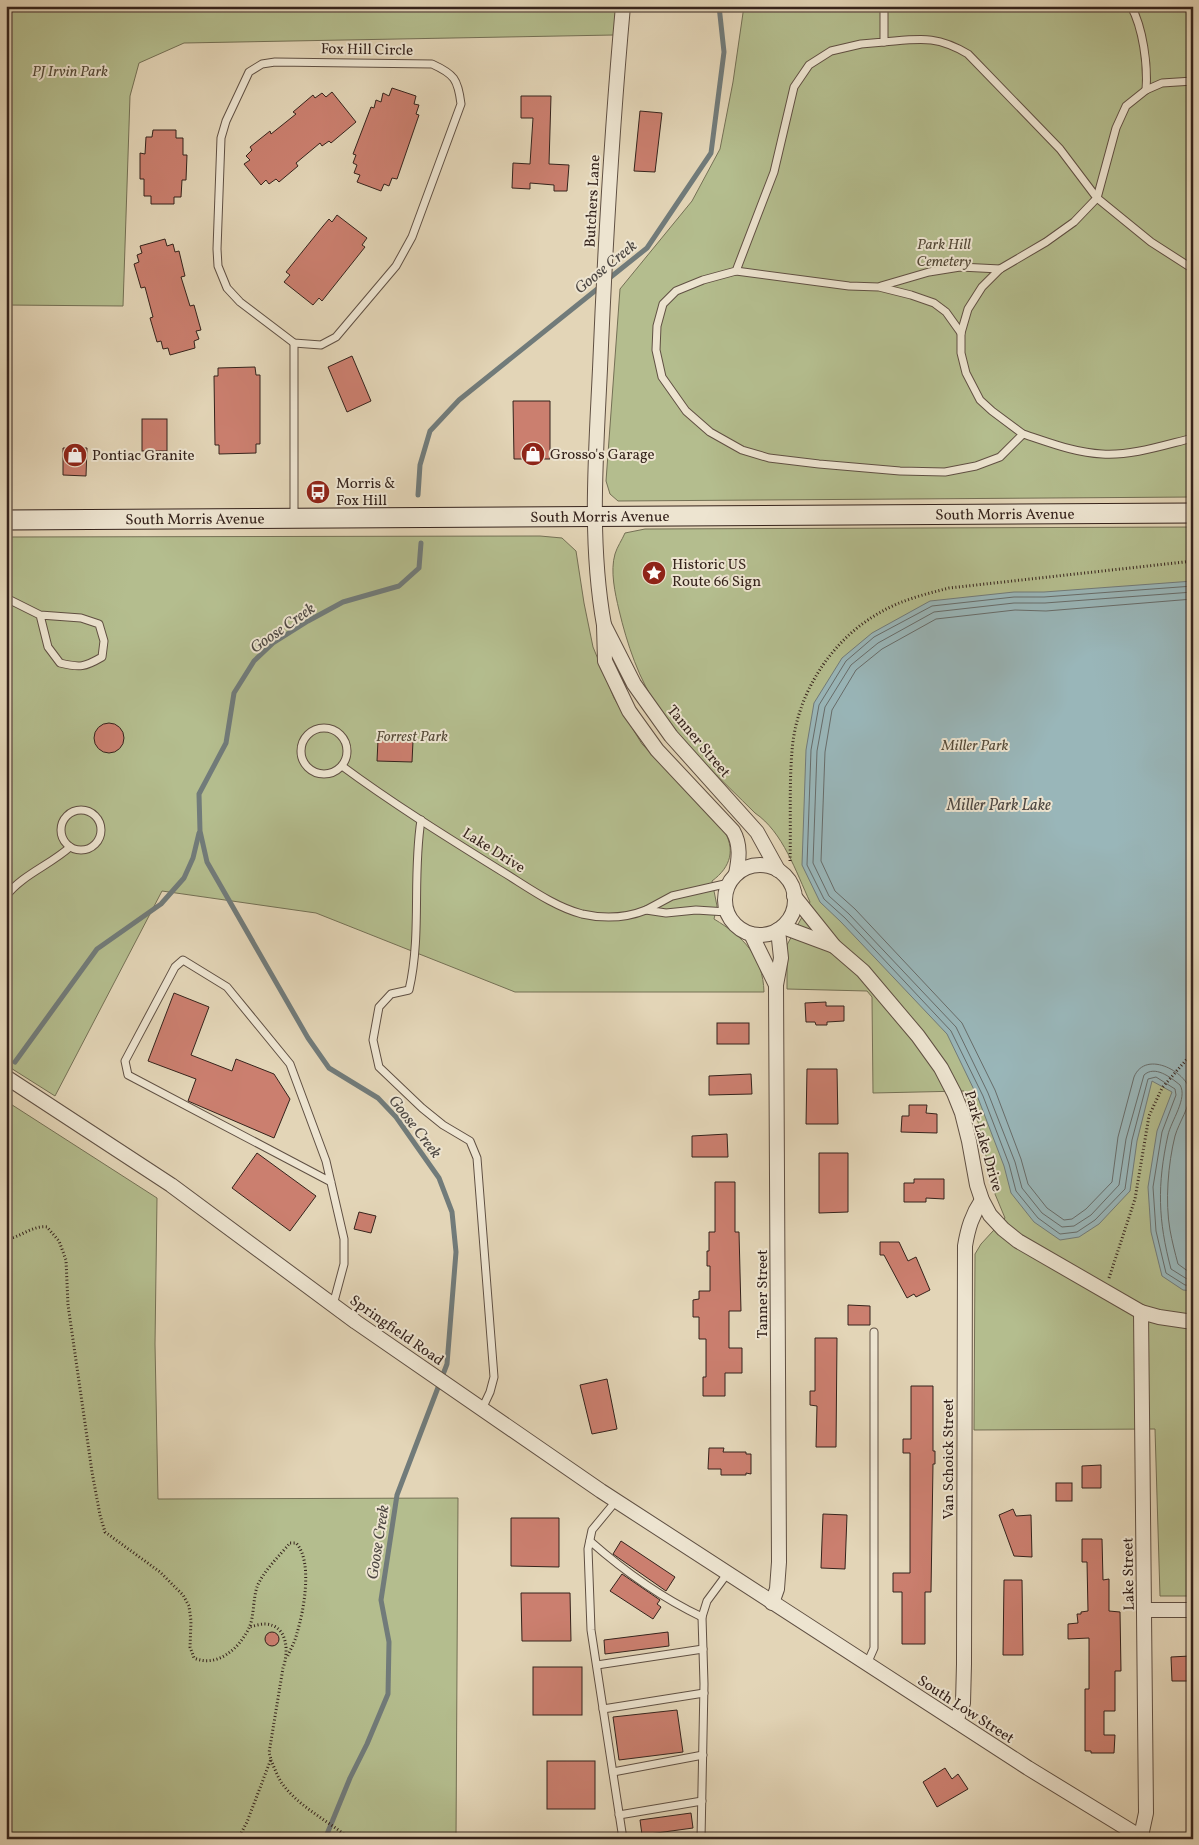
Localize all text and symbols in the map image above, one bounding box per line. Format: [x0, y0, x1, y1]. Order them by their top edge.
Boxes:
street label: Fox Hill Circle [321, 39, 413, 62]
park label: PJ Irvin Park [32, 62, 108, 83]
street label: Butchers Lane [581, 154, 606, 248]
water label: Goose Creek [570, 235, 643, 300]
park label: Park Hill Cemetery [917, 235, 972, 273]
shop icon: Grosso's Garage [520, 441, 546, 467]
shop icon: Pontiac Granite [62, 442, 88, 468]
place label: Grosso's Garage [550, 445, 655, 466]
place label: Pontiac Granite [92, 446, 195, 467]
place label: Morris & Fox Hill [336, 474, 395, 512]
bus stop icon: Morris & Fox Hill [305, 479, 331, 505]
street label: South Morris Avenue [935, 505, 1075, 527]
street label: South Morris Avenue [530, 507, 670, 529]
street label: South Morris Avenue [125, 509, 265, 531]
place label: Historic US Route 66 Sign [672, 555, 761, 593]
place icon: Historic US Route 66 Sign [641, 560, 667, 586]
water label: Goose Creek [246, 598, 321, 659]
street label: Tanner Street [661, 701, 734, 783]
park label: Forrest Park [376, 727, 448, 748]
park label: Miller Park [940, 736, 1009, 757]
water label: Miller Park Lake [946, 795, 1051, 817]
street label: Lake Drive [458, 824, 529, 879]
street label: Park Lake Drive [958, 1088, 1007, 1194]
water label: Goose Creek [383, 1091, 446, 1164]
street label: Tanner Street [753, 1250, 774, 1338]
street label: Springfield Road [345, 1291, 447, 1372]
street label: Van Schoick Street [939, 1398, 960, 1520]
water label: Goose Creek [362, 1503, 396, 1581]
street label: Lake Street [1118, 1537, 1141, 1611]
street label: South Low Street [913, 1671, 1018, 1749]

